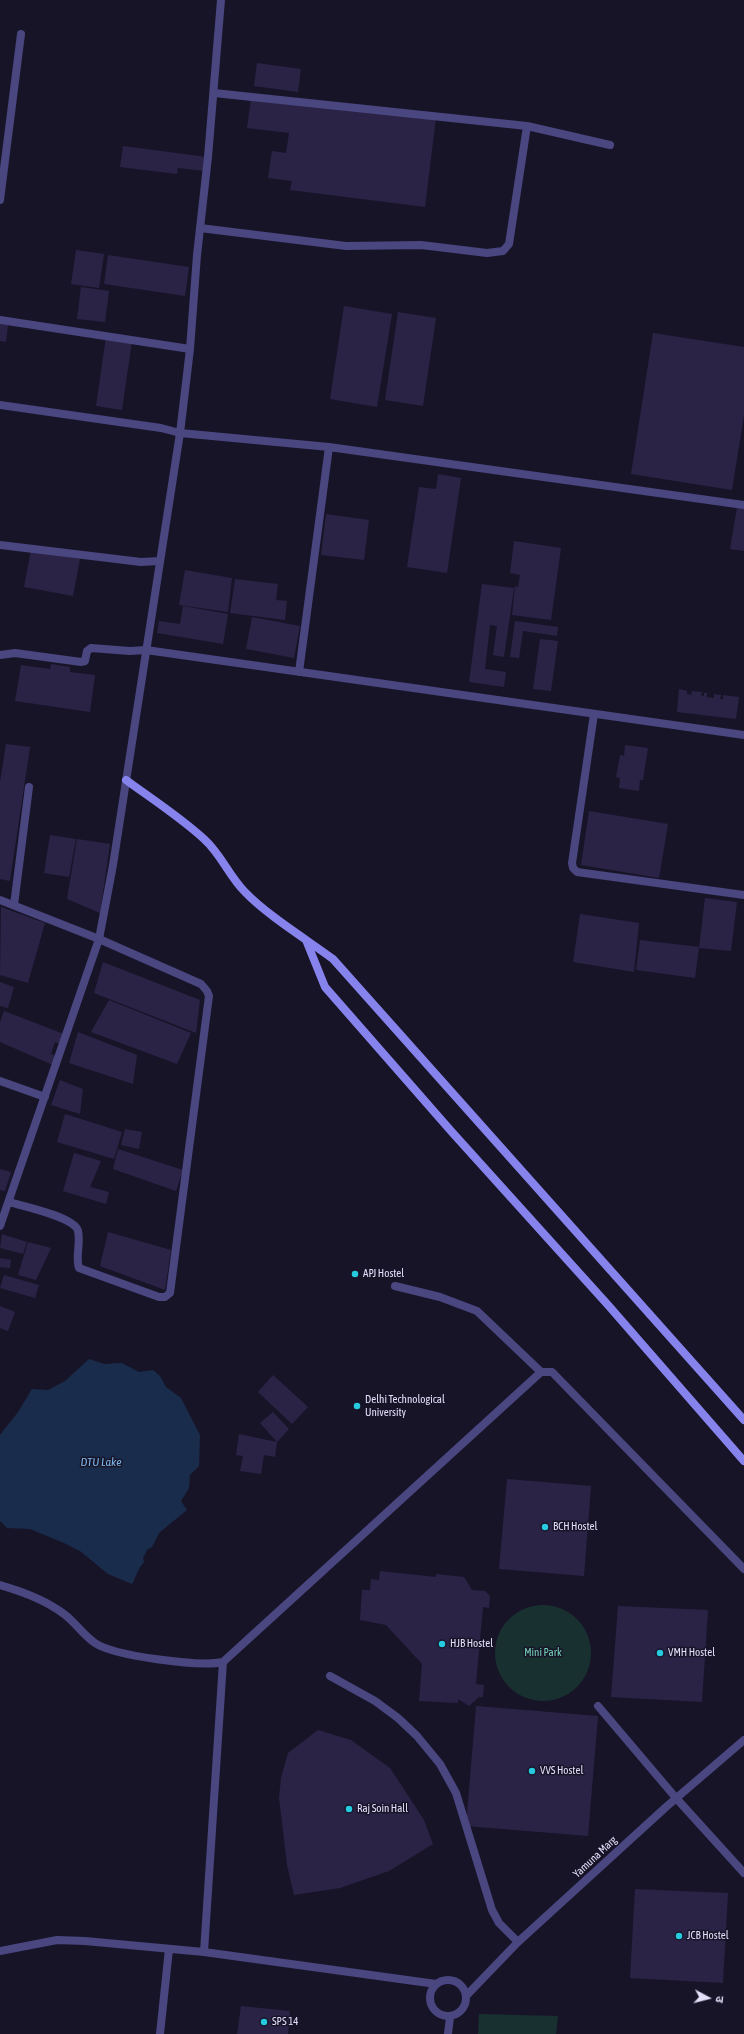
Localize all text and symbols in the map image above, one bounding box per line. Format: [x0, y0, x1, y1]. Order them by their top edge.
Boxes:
place label: APJ Hostel [363, 1267, 404, 1281]
marker: APJ Hostel [350, 1269, 360, 1279]
place label: Delhi Technological University [365, 1393, 445, 1419]
marker: Delhi Technological University [352, 1401, 362, 1411]
water label: DTU Lake [80, 1455, 122, 1469]
place label: BCH Hostel [553, 1520, 597, 1534]
marker: BCH Hostel [540, 1522, 550, 1532]
place label: HJB Hostel [450, 1637, 493, 1651]
marker: HJB Hostel [437, 1639, 447, 1649]
park label: Mini Park [524, 1646, 562, 1660]
place label: VMH Hostel [668, 1646, 715, 1660]
marker: VMH Hostel [655, 1648, 665, 1658]
place label: VVS Hostel [540, 1764, 583, 1778]
marker: VVS Hostel [527, 1766, 537, 1776]
place label: Raj Soin Hall [357, 1802, 408, 1816]
marker: Raj Soin Hall [344, 1804, 354, 1814]
street label: Yamuna Marg [571, 1834, 619, 1880]
place label: JCB Hostel [687, 1929, 729, 1943]
marker: JCB Hostel [674, 1931, 684, 1941]
north arrow [688, 1978, 728, 2018]
text: उ [714, 1996, 726, 2003]
place label: SPS 14 [272, 2015, 298, 2029]
marker: SPS 14 [259, 2017, 269, 2027]

